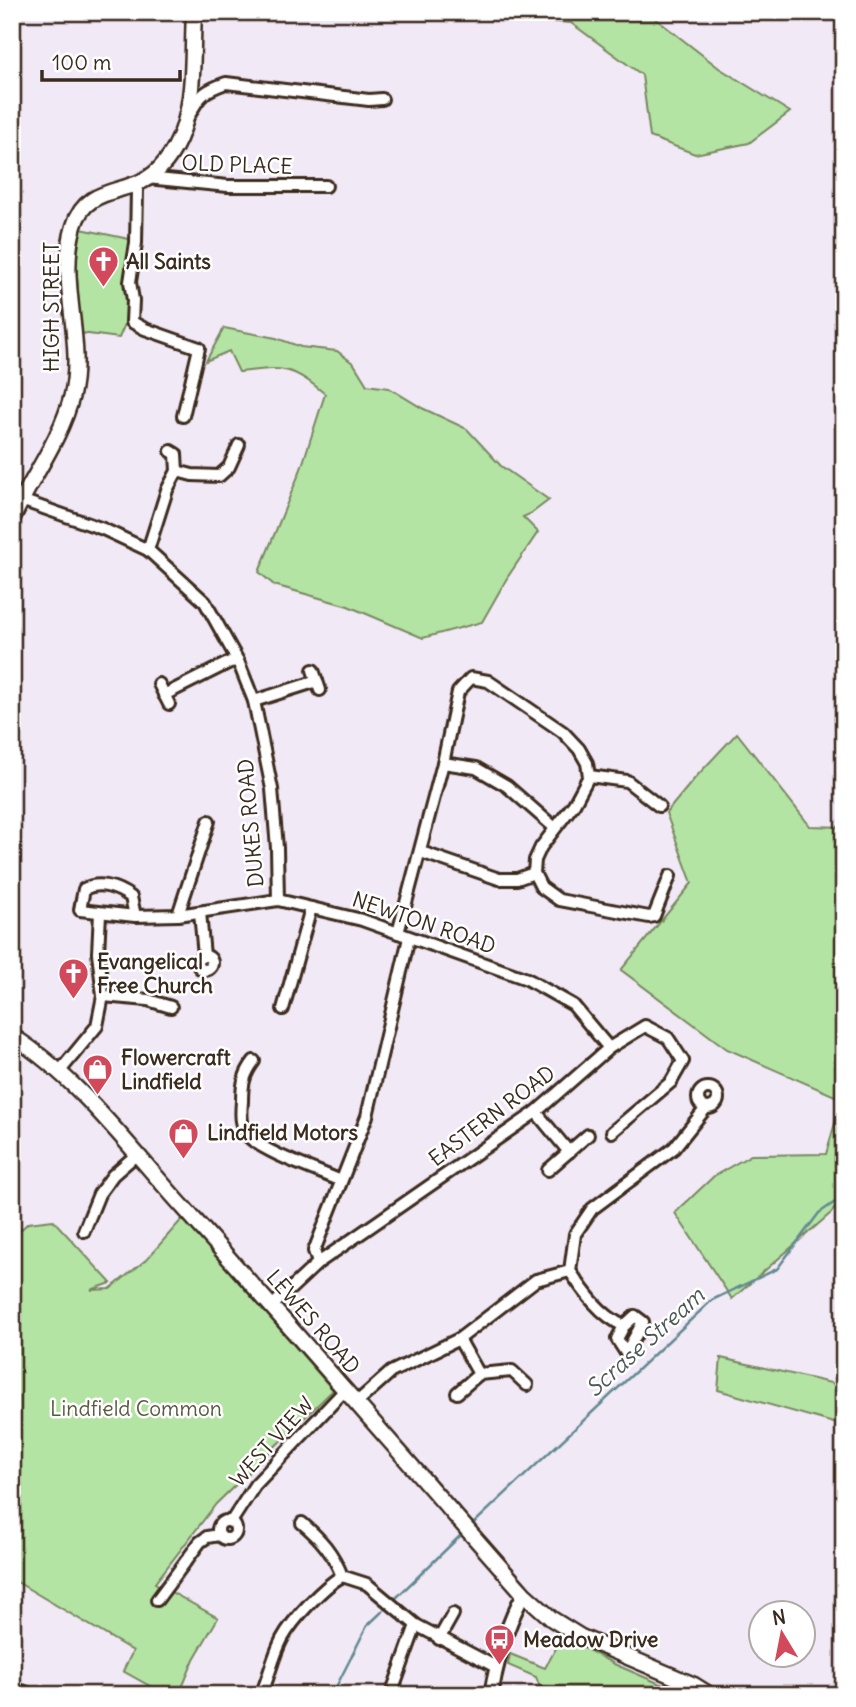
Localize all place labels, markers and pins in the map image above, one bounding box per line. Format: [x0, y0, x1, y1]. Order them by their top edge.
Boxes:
church icon: All Saints [86, 245, 120, 289]
place label: All Saints [126, 248, 211, 275]
place label: Evangelical Free Church [97, 948, 213, 999]
church icon: Evangelical Free Church [57, 957, 91, 1001]
place label: Flowercraft Lindfield [121, 1044, 231, 1095]
shop icon: Flowercraft Lindfield [81, 1053, 115, 1097]
shop icon: Lindfield Motors [167, 1116, 201, 1160]
place label: Lindfield Motors [207, 1119, 359, 1146]
bus stop icon: Meadow Drive [483, 1623, 517, 1667]
place label: Meadow Drive [523, 1626, 658, 1653]

